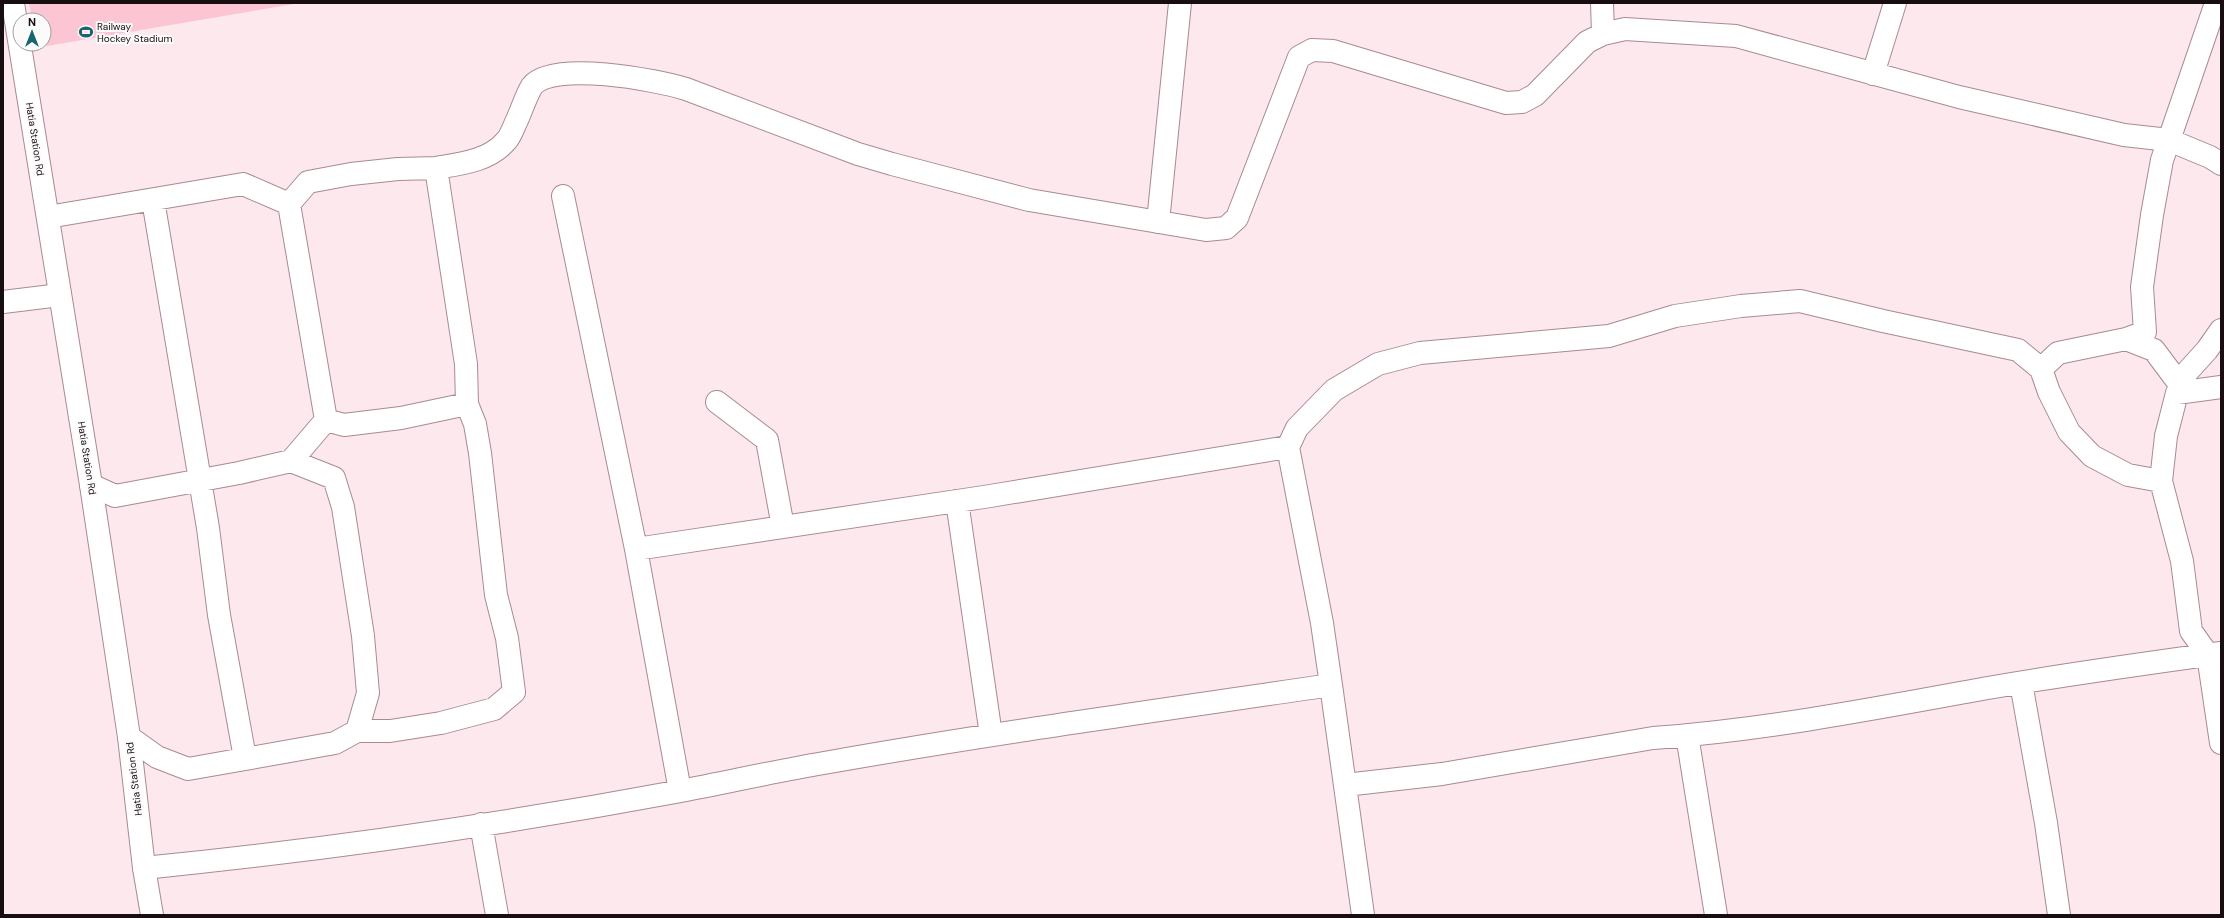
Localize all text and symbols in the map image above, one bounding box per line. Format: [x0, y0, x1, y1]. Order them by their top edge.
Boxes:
north arrow [12, 12, 52, 52]
text: N [28, 15, 36, 29]
place label: Railway Hockey Stadium [97, 20, 172, 45]
sports icon: Railway Hockey Stadium [78, 24, 94, 40]
street label: Hatia Station Rd [23, 101, 47, 177]
street label: Hatia Station Rd [75, 420, 99, 496]
street label: Hatia Station Rd [123, 741, 145, 817]

